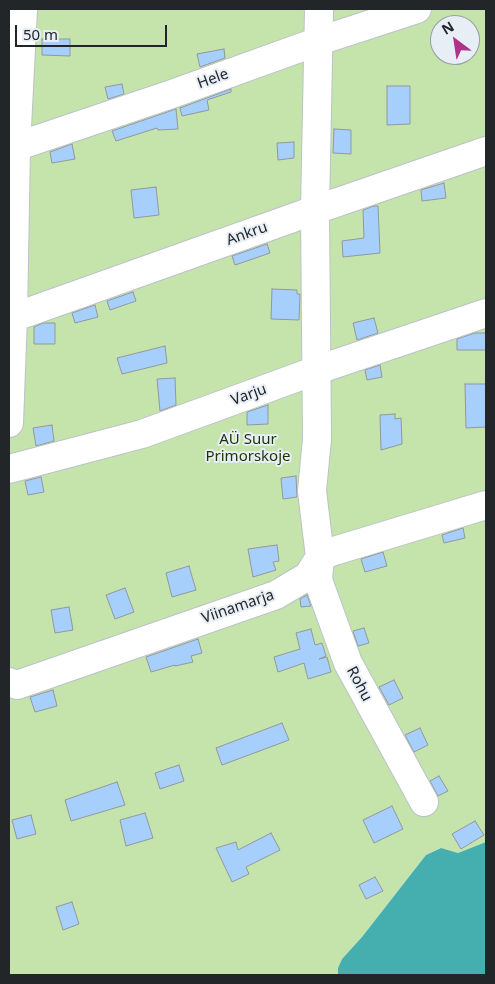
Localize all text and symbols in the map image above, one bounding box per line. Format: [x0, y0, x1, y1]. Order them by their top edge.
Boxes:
scale bar [18, 15, 170, 47]
north arrow [430, 15, 480, 65]
text: N [438, 16, 457, 39]
text: 50 m [23, 24, 58, 44]
street label: Hele [195, 65, 231, 93]
street label: Ankru [224, 218, 270, 250]
street label: Varju [229, 380, 269, 410]
park label: AÜ Suur Primorskoje [205, 431, 291, 466]
street label: Viinamarja [199, 586, 277, 628]
street label: Rohu [342, 663, 376, 705]

